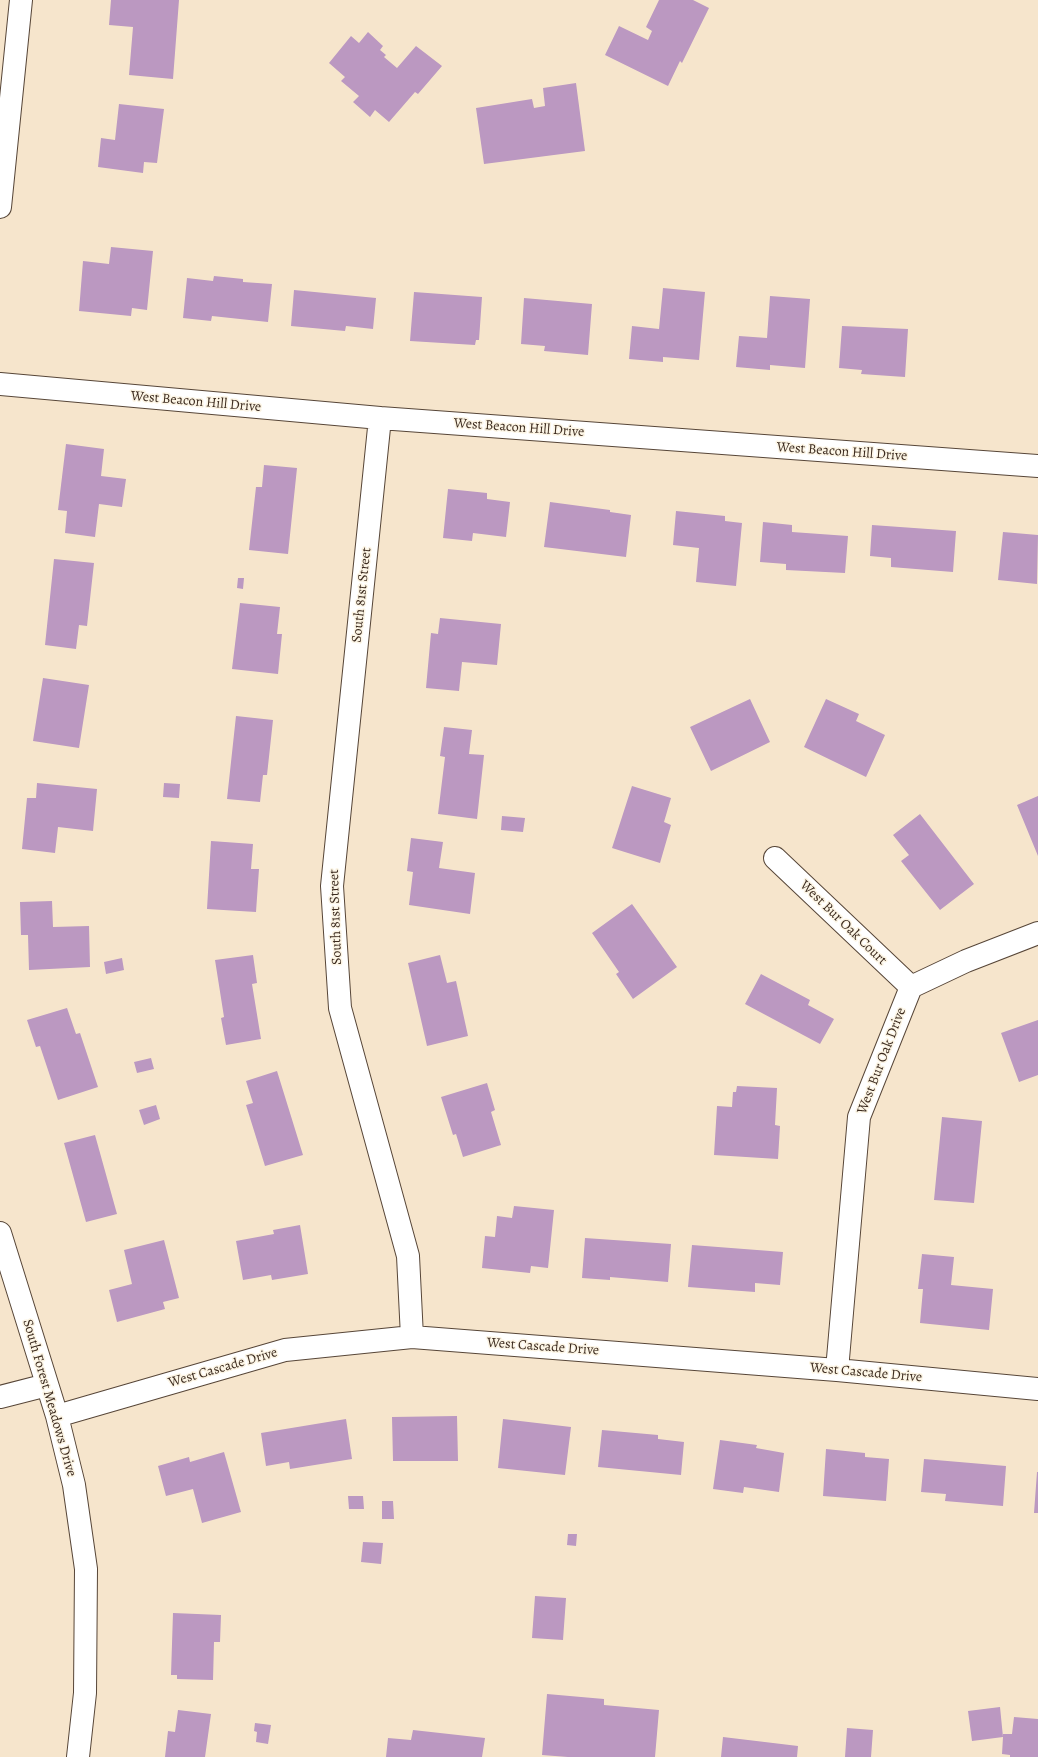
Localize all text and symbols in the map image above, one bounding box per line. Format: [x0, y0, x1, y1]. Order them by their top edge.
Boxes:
street label: West Beacon Hill Drive [130, 388, 262, 416]
street label: West Beacon Hill Drive [453, 415, 585, 441]
street label: West Beacon Hill Drive [776, 439, 908, 465]
street label: South 81st Street [349, 547, 375, 643]
street label: South 81st Street [326, 869, 346, 965]
street label: West Bur Oak Court [796, 877, 890, 969]
street label: West Bur Oak Drive [854, 1005, 910, 1117]
street label: South Forest Meadows Drive [18, 1317, 80, 1479]
street label: West Cascade Drive [486, 1335, 600, 1359]
street label: West Cascade Drive [167, 1344, 279, 1392]
street label: West Cascade Drive [809, 1360, 923, 1386]

